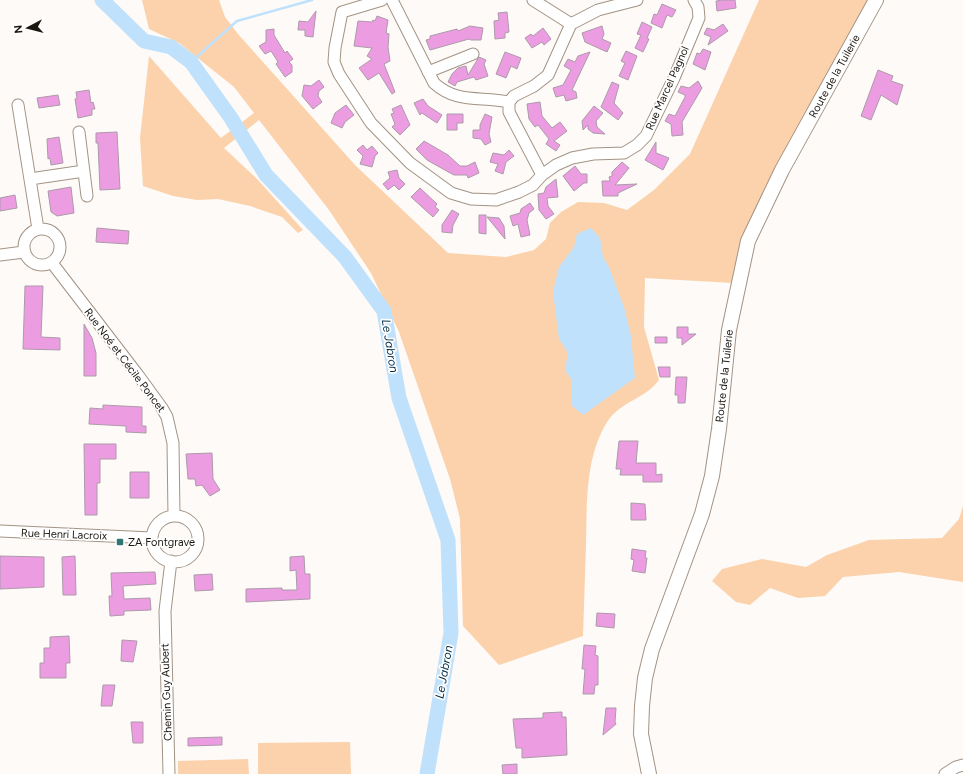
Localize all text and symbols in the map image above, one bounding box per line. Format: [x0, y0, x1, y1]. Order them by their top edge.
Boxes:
north arrow [8, 8, 48, 48]
text: N [12, 24, 26, 34]
street label: Route de la Tuilerie [806, 32, 863, 120]
street label: Rue Marcel Pagnol [643, 44, 692, 132]
street label: Rue Noé et Cécile Poncet [81, 306, 168, 415]
water label: Le Jabron [379, 318, 401, 374]
street label: Route de la Tuilerie [713, 329, 736, 423]
street label: Rue Henri Lacroix [21, 526, 108, 543]
place label: ZA Fontgrave [128, 536, 195, 549]
marker: ZA Fontgrave [115, 537, 125, 547]
street label: Chemin Guy Aubert [158, 643, 175, 741]
water label: Le Jabron [432, 644, 456, 700]

